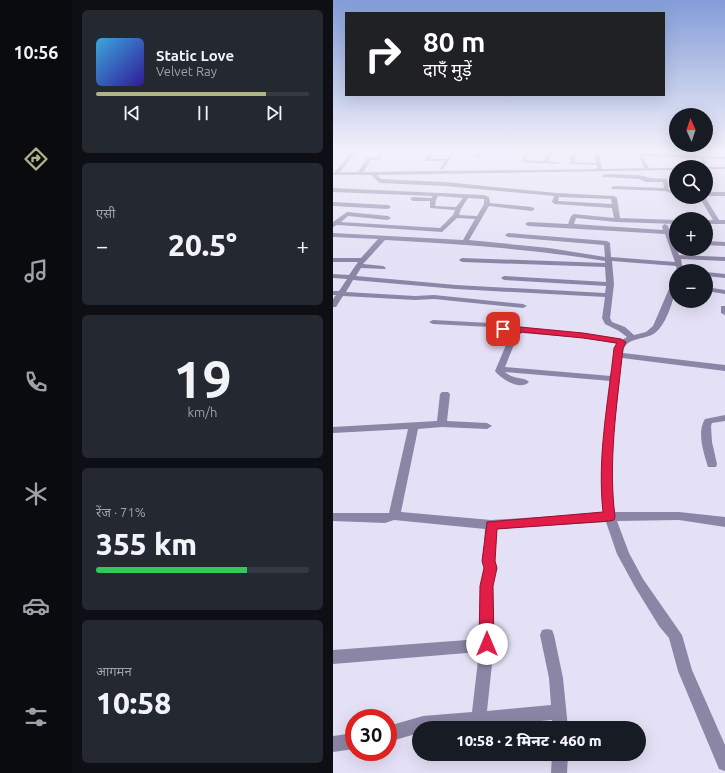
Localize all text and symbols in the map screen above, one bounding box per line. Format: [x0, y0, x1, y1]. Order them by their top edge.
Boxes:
text: 80 m [423, 26, 485, 57]
icon: right [357, 28, 409, 80]
text: 10:56 [13, 42, 59, 62]
text: Static Love [156, 47, 234, 64]
text: दाएँ मुड़ें [423, 59, 472, 79]
text: Velvet Ray [156, 64, 217, 78]
icon: previous [121, 102, 143, 124]
icon: pause [192, 102, 214, 124]
icon: next [263, 102, 285, 124]
north arrow [669, 108, 713, 152]
map controls [669, 108, 713, 308]
icon: directions [22, 145, 50, 173]
button: search [669, 160, 713, 204]
text: एसी [96, 206, 115, 220]
button: + [669, 212, 713, 256]
text: 20.5° [168, 228, 237, 262]
text: − [96, 233, 108, 258]
text: + [297, 233, 309, 258]
icon: music [22, 257, 50, 285]
button: − [669, 264, 713, 308]
pin [486, 312, 520, 346]
icon: arrive [492, 318, 514, 340]
text: 19 [173, 350, 232, 408]
icon: phone [22, 368, 50, 396]
text: km/h [187, 405, 218, 419]
icon: climate [22, 480, 50, 508]
text: रेंज · 71% [96, 505, 146, 519]
text: 355 km [96, 527, 197, 561]
icon: car [22, 592, 50, 620]
position arrow [466, 623, 508, 665]
text: आगमन [96, 664, 132, 678]
text: 10:58 [96, 686, 171, 720]
icon: filters [22, 703, 50, 731]
speed limit sign: 30 [345, 709, 397, 761]
text: 10:58 · 2 मिनट · 460 m [456, 732, 602, 749]

